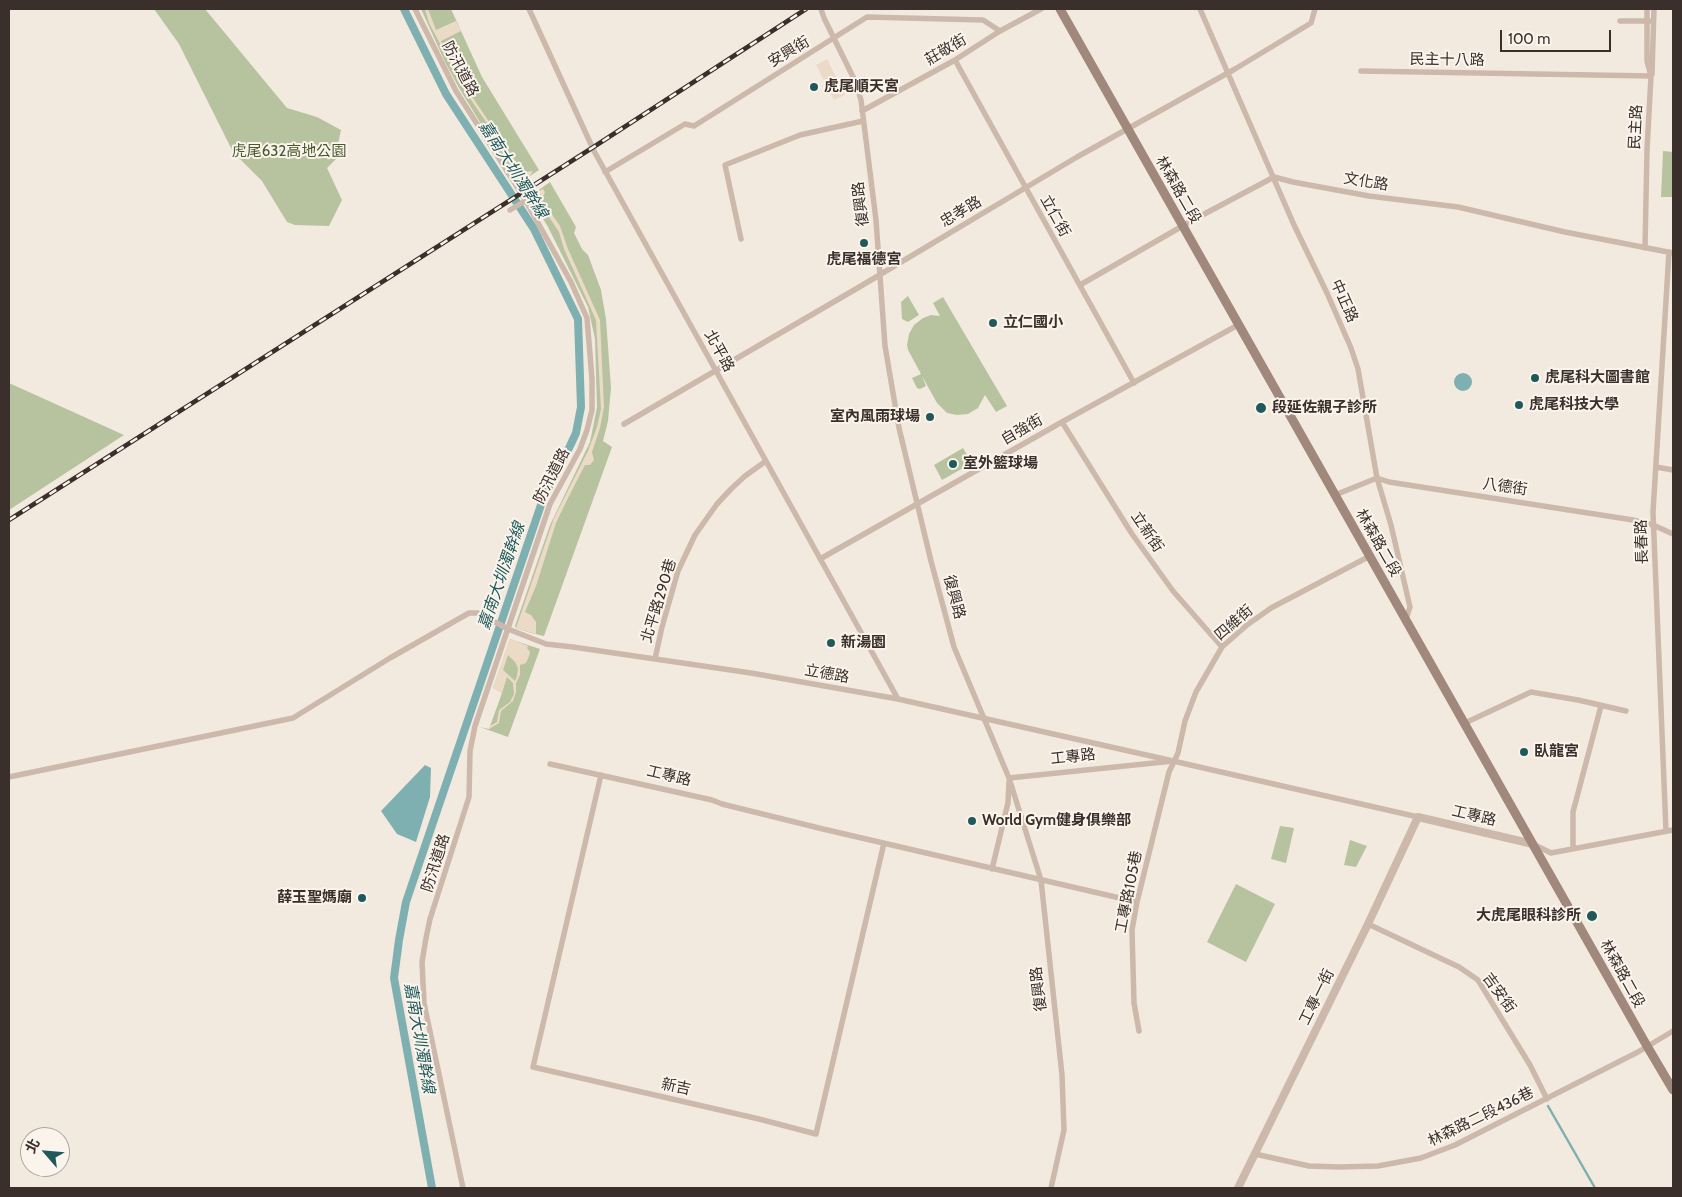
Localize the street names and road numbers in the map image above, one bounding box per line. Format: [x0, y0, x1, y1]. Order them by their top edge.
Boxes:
street label: 莊敬街 [922, 31, 970, 69]
street label: 安興街 [765, 33, 813, 71]
street label: 防汛道路 [438, 38, 482, 100]
street label: 民主十八路 [1409, 50, 1485, 70]
street label: 民主路 [1626, 104, 1646, 150]
street label: 林森路二段 [1151, 153, 1205, 227]
street label: 文化路 [1342, 170, 1390, 194]
street label: 復興路 [849, 181, 873, 227]
street label: 立仁街 [1036, 192, 1074, 240]
street label: 忠孝路 [937, 193, 985, 231]
street label: 中正路 [1327, 277, 1361, 325]
street label: 北平路 [700, 327, 738, 375]
street label: 自強街 [998, 411, 1046, 449]
street label: 防汛道路 [530, 445, 574, 507]
street label: 八德街 [1481, 475, 1529, 499]
street label: 林森路二段 [1351, 506, 1405, 580]
street label: 立新街 [1127, 508, 1167, 556]
street label: 長春路 [1632, 519, 1652, 565]
street label: 北平路290巷 [638, 557, 680, 645]
street label: 復興路 [939, 573, 969, 621]
street label: 四維街 [1211, 601, 1257, 645]
street label: 立德路 [803, 661, 851, 687]
street label: 工專路 [1050, 746, 1096, 768]
street label: 工專路 [645, 762, 693, 790]
street label: 工專路 [1450, 802, 1498, 830]
street label: 防汛道路 [418, 832, 454, 894]
street label: 工專路105巷 [1112, 849, 1146, 935]
street label: 林森路二段 [1596, 937, 1648, 1011]
street label: 復興路 [1027, 966, 1051, 1012]
street label: 工專一街 [1296, 966, 1338, 1028]
street label: 吉安街 [1478, 970, 1520, 1016]
street label: 新吉 [659, 1075, 693, 1099]
street label: 林森路二段436巷 [1425, 1084, 1537, 1150]

